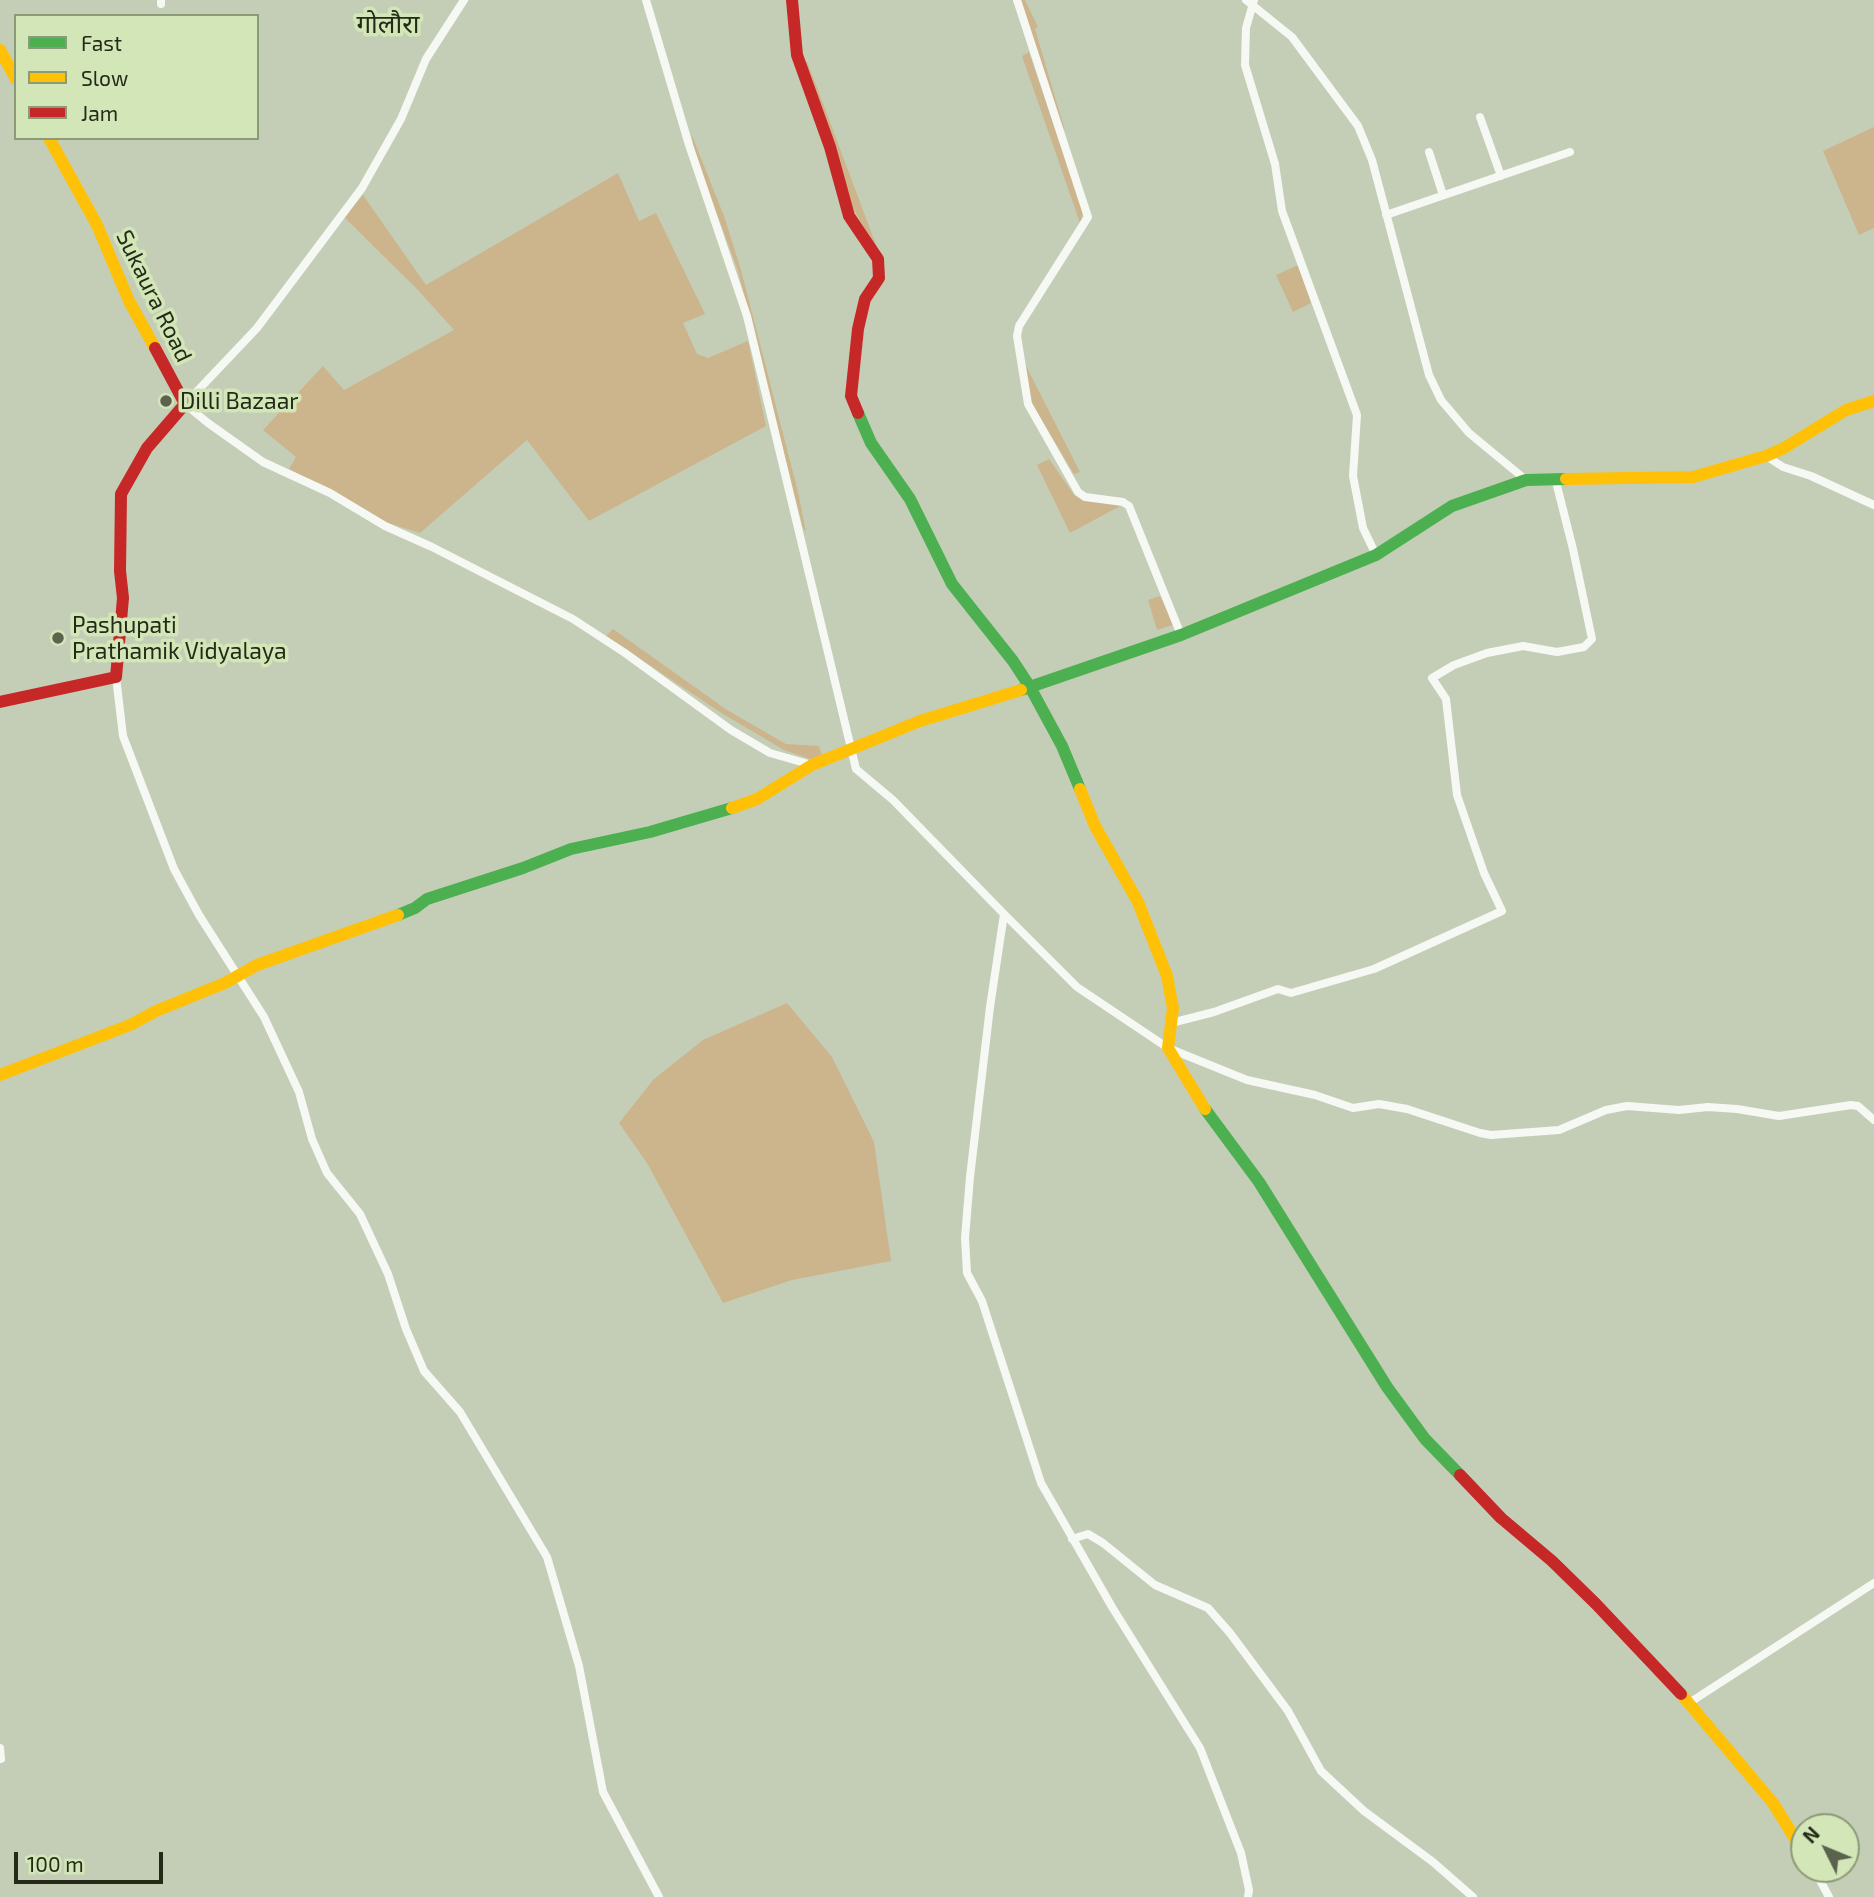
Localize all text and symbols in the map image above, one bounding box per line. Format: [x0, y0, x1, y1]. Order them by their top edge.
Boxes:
district label: गोलौरा [356, 8, 420, 40]
legend [14, 14, 259, 140]
text: Fast [81, 30, 122, 55]
text: Slow [81, 65, 128, 90]
text: Jam [81, 100, 118, 125]
street label: Sukaura Road [110, 226, 198, 366]
place label: Dilli Bazaar [180, 387, 299, 415]
marker: Dilli Bazaar [158, 393, 174, 409]
place label: Pashupati Prathamik Vidyalaya [72, 611, 287, 665]
marker: Pashupati Prathamik Vidyalaya [50, 630, 66, 646]
north arrow [1790, 1813, 1860, 1883]
text: N [1798, 1822, 1824, 1848]
scale bar [18, 1838, 166, 1882]
text: 100 m [27, 1851, 84, 1876]

